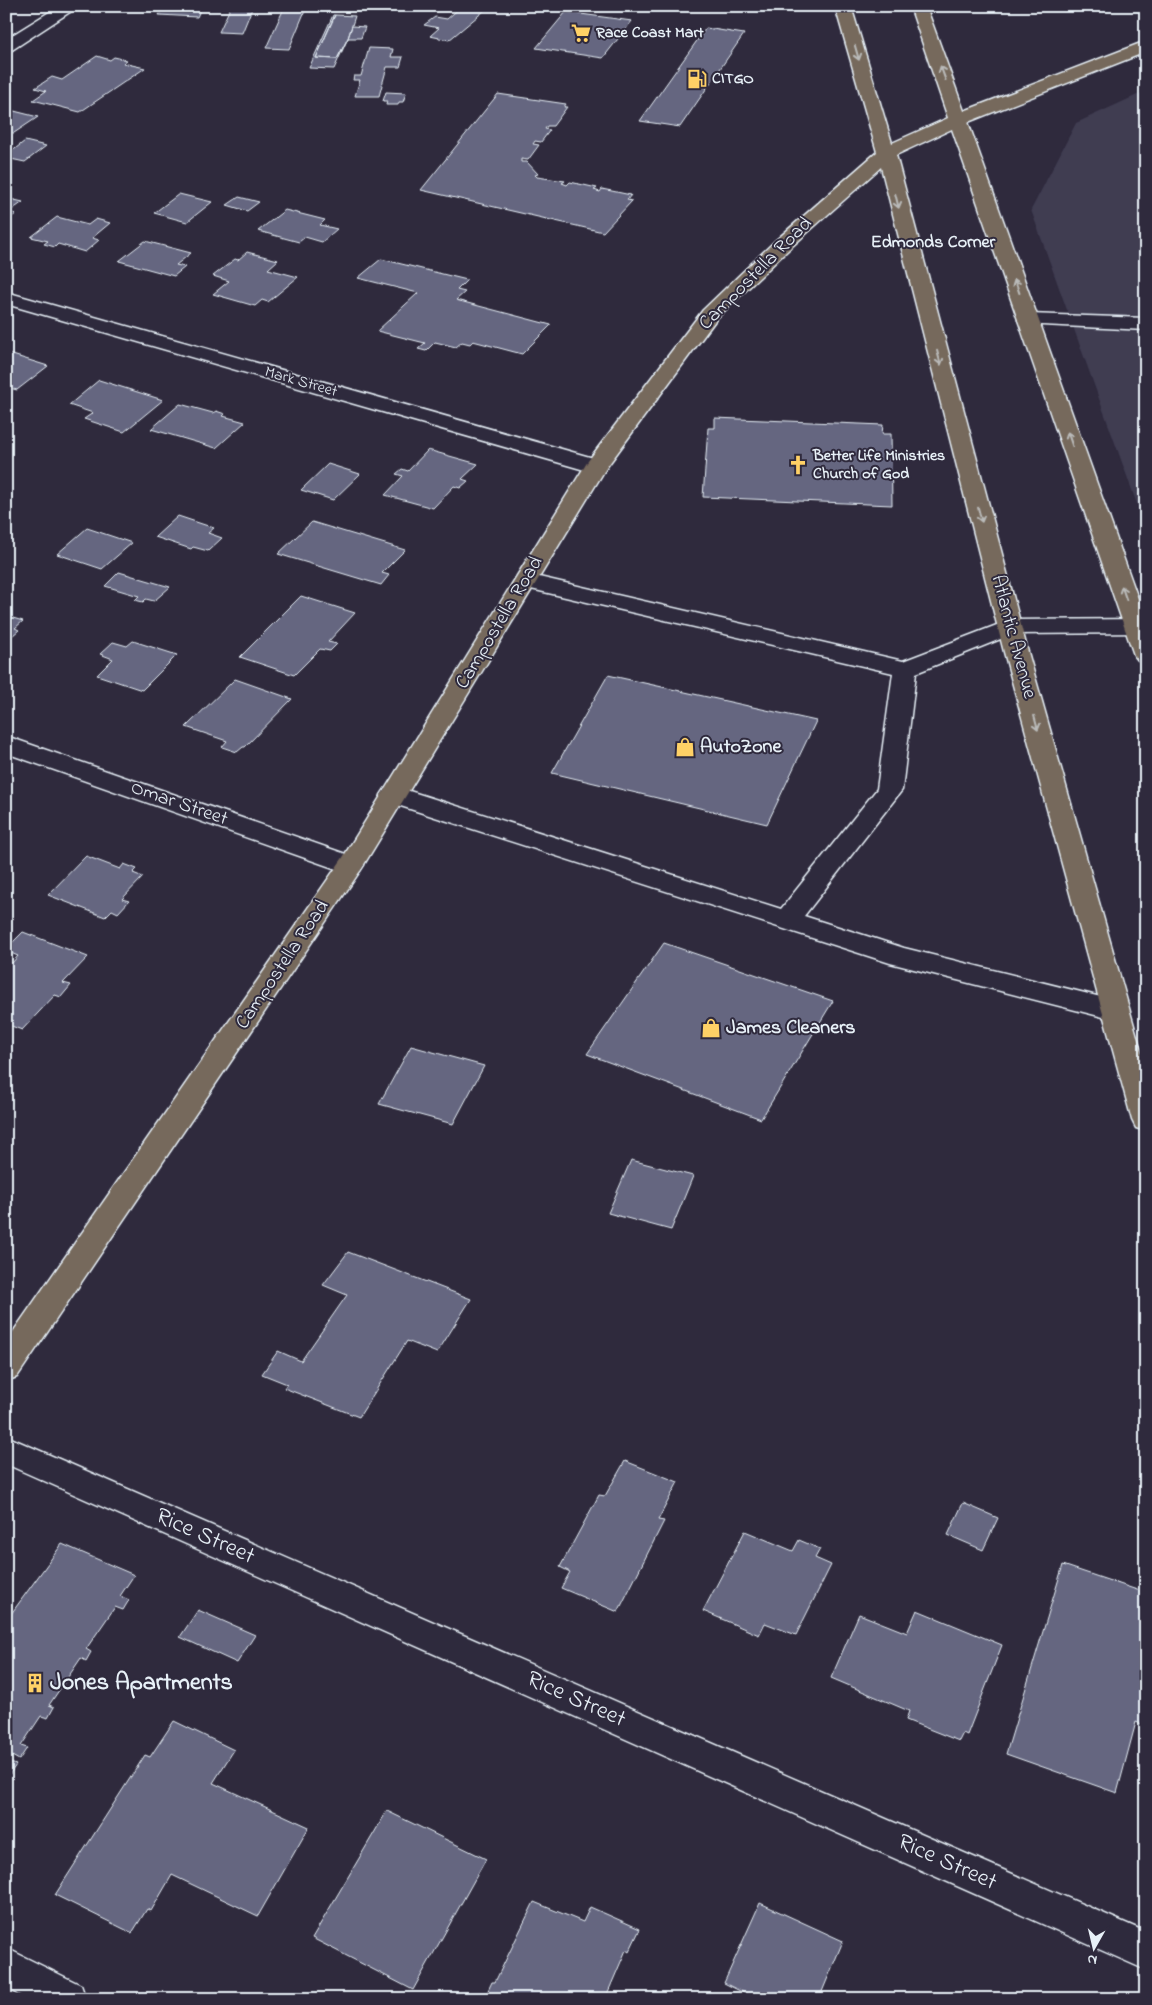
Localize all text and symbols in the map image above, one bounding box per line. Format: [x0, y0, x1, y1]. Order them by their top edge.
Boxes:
place label: Race Coast Mart [595, 21, 704, 45]
supermarket icon: Race Coast Mart [570, 22, 592, 44]
one-way arrow [852, 45, 862, 61]
one-way arrow [938, 66, 947, 81]
place label: CITGO [712, 67, 754, 91]
fuel station icon: CITGO [686, 68, 708, 90]
one-way arrow [893, 192, 903, 208]
street label: Campostella Road [693, 211, 819, 337]
district label: Edmonds Corner [871, 230, 996, 256]
one-way arrow [1012, 279, 1021, 294]
one-way arrow [934, 349, 944, 365]
street label: Mark Street [262, 360, 341, 404]
one-way arrow [1065, 432, 1074, 447]
place label: Better Life Ministries Church of God [812, 444, 945, 486]
church icon: Better Life Ministries Church of God [787, 454, 809, 476]
one-way arrow [976, 507, 985, 523]
street label: Campostella Road [449, 551, 551, 695]
street label: Atlantic Avenue [983, 572, 1043, 702]
one-way arrow [1119, 585, 1128, 601]
one-way arrow [1031, 714, 1041, 730]
place label: AutoZone [700, 733, 782, 762]
shop icon: AutoZone [674, 736, 696, 758]
street label: Omar Street [127, 774, 232, 834]
street label: Campostella Road [229, 895, 337, 1035]
place label: James Cleaners [726, 1014, 856, 1043]
shop icon: James Cleaners [700, 1017, 722, 1039]
street label: Rice Street [150, 1500, 260, 1574]
street label: Rice Street [521, 1663, 631, 1737]
place label: Jones Apartments [50, 1666, 233, 1701]
building icon: Jones Apartments [24, 1672, 46, 1694]
street label: Rice Street [892, 1826, 1002, 1900]
north arrow [1070, 1922, 1120, 1972]
text: N [1086, 1948, 1099, 1970]

